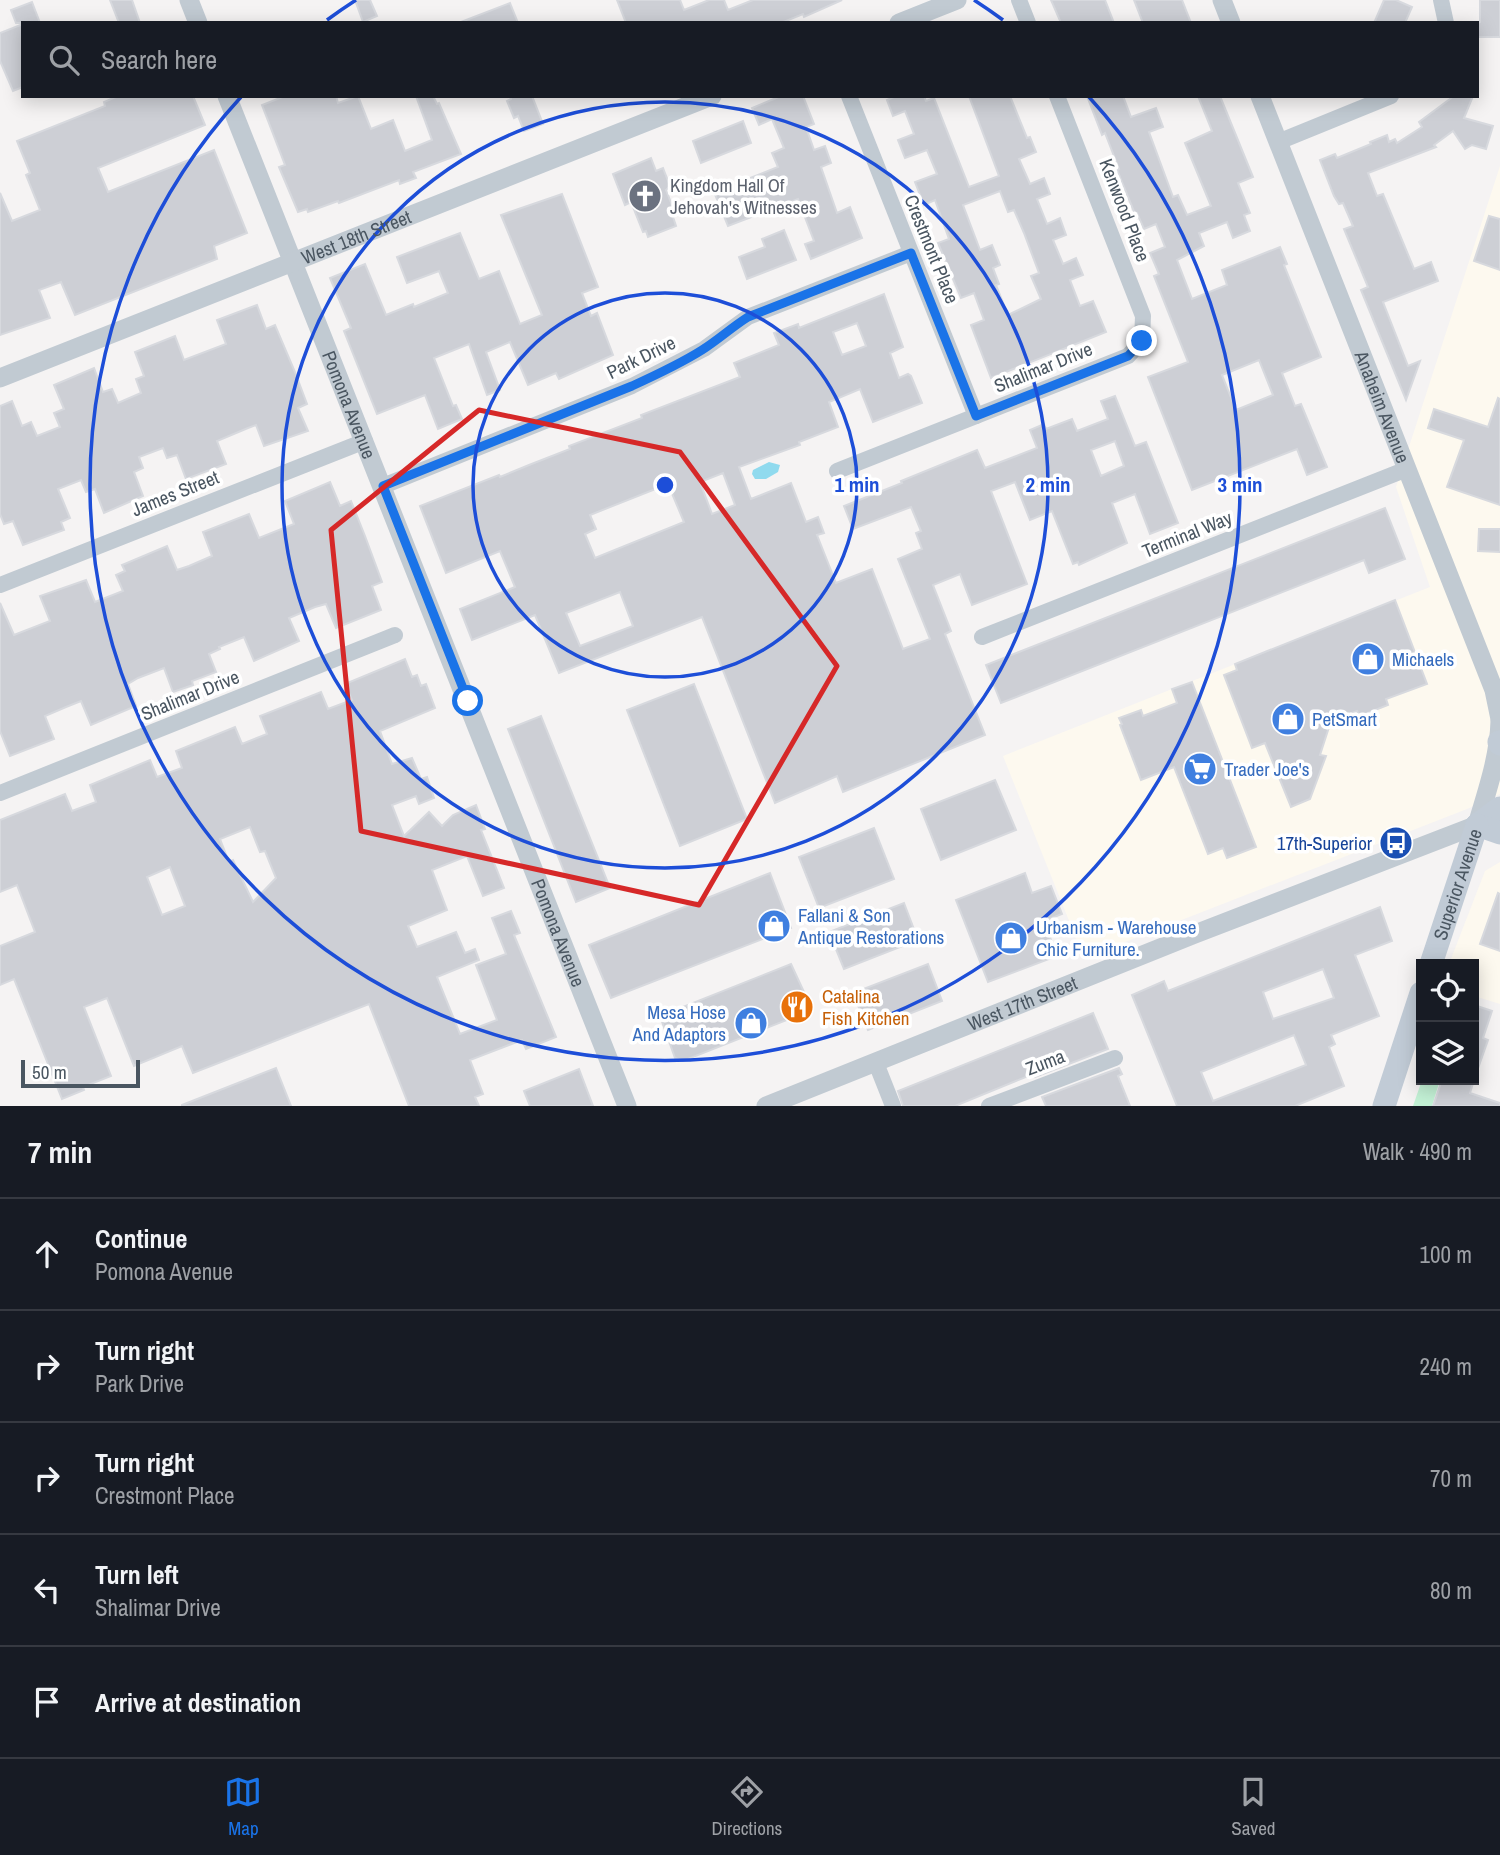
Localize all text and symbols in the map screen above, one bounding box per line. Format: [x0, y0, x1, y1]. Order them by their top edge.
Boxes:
search box [21, 21, 1479, 98]
icon: search [45, 41, 83, 79]
text: Search here [101, 42, 217, 77]
street label: Kenwood Place [1093, 155, 1157, 265]
place label: Kingdom Hall Of Jehovah's Witnesses [670, 172, 817, 220]
church icon: Kingdom Hall Of Jehovah's Witnesses [626, 177, 664, 215]
street label: Crestmont Place [898, 191, 966, 307]
street label: West 18th Street [297, 203, 415, 270]
route end [1126, 325, 1157, 356]
street label: Park Drive [602, 329, 680, 385]
street label: Shalimar Drive [990, 335, 1096, 399]
street label: Anaheim Avenue [1348, 346, 1416, 467]
street label: Pomona Avenue [316, 347, 382, 463]
street label: James Street [128, 464, 223, 522]
text: 1 min [835, 470, 879, 499]
text: 2 min [1026, 470, 1070, 499]
text: 3 min [1218, 470, 1262, 499]
centre of rings [653, 473, 677, 497]
street label: Terminal Way [1138, 504, 1236, 564]
shop icon: Michaels [1349, 640, 1387, 678]
place label: Michaels [1392, 646, 1455, 672]
street label: Shalimar Drive [137, 663, 243, 727]
route start [452, 685, 483, 716]
shop icon: PetSmart [1269, 700, 1307, 738]
place label: PetSmart [1312, 706, 1378, 732]
supermarket icon: Trader Joe's [1181, 750, 1219, 788]
place label: Trader Joe's [1224, 756, 1310, 782]
bus stop icon: 17th-Superior [1377, 824, 1415, 862]
street label: Superior Avenue [1427, 825, 1488, 943]
place label: 17th-Superior [1277, 830, 1373, 856]
street label: Pomona Avenue [525, 875, 592, 991]
place label: Fallani & Son Antique Restorations [797, 902, 945, 950]
shop icon: Fallani & Son Antique Restorations [755, 907, 793, 945]
place label: Urbanism - Warehouse Chic Furniture. [1036, 914, 1196, 962]
shop icon: Urbanism - Warehouse Chic Furniture. [992, 919, 1030, 957]
map controls [1416, 959, 1479, 1085]
button: locate [1416, 959, 1479, 1022]
street label: West 17th Street [964, 969, 1081, 1037]
place label: Catalina Fish Kitchen [822, 983, 909, 1031]
restaurant icon: Catalina Fish Kitchen [778, 988, 816, 1026]
place label: Mesa Hose And Adaptors [631, 999, 726, 1047]
shop icon: Mesa Hose And Adaptors [732, 1004, 770, 1042]
button: layers [1416, 1022, 1479, 1085]
street label: Zuma [1022, 1043, 1069, 1081]
scale bar [21, 1057, 140, 1089]
text: 50 m [32, 1059, 67, 1085]
text: 7 min [28, 1132, 92, 1172]
text: Walk · 490 m [1363, 1136, 1472, 1167]
text: Continue [95, 1221, 187, 1256]
icon: ahead [28, 1235, 66, 1273]
text: 100 m [1420, 1239, 1472, 1270]
text: Pomona Avenue [95, 1256, 233, 1287]
text: Turn right [95, 1333, 194, 1368]
icon: right [28, 1347, 66, 1385]
text: 240 m [1420, 1351, 1472, 1382]
text: Park Drive [95, 1368, 184, 1399]
text: Turn right [95, 1445, 194, 1480]
icon: right [28, 1459, 66, 1497]
text: 70 m [1430, 1463, 1472, 1494]
text: Crestmont Place [95, 1480, 234, 1511]
text: Turn left [95, 1557, 179, 1592]
icon: left [28, 1571, 66, 1609]
text: 80 m [1430, 1575, 1472, 1606]
text: Shalimar Drive [95, 1592, 221, 1623]
icon: arrive [28, 1683, 66, 1721]
text: Arrive at destination [95, 1685, 301, 1720]
tab: Map [224, 1773, 262, 1841]
tab: Directions [711, 1773, 782, 1841]
tab: Saved [1231, 1773, 1276, 1841]

